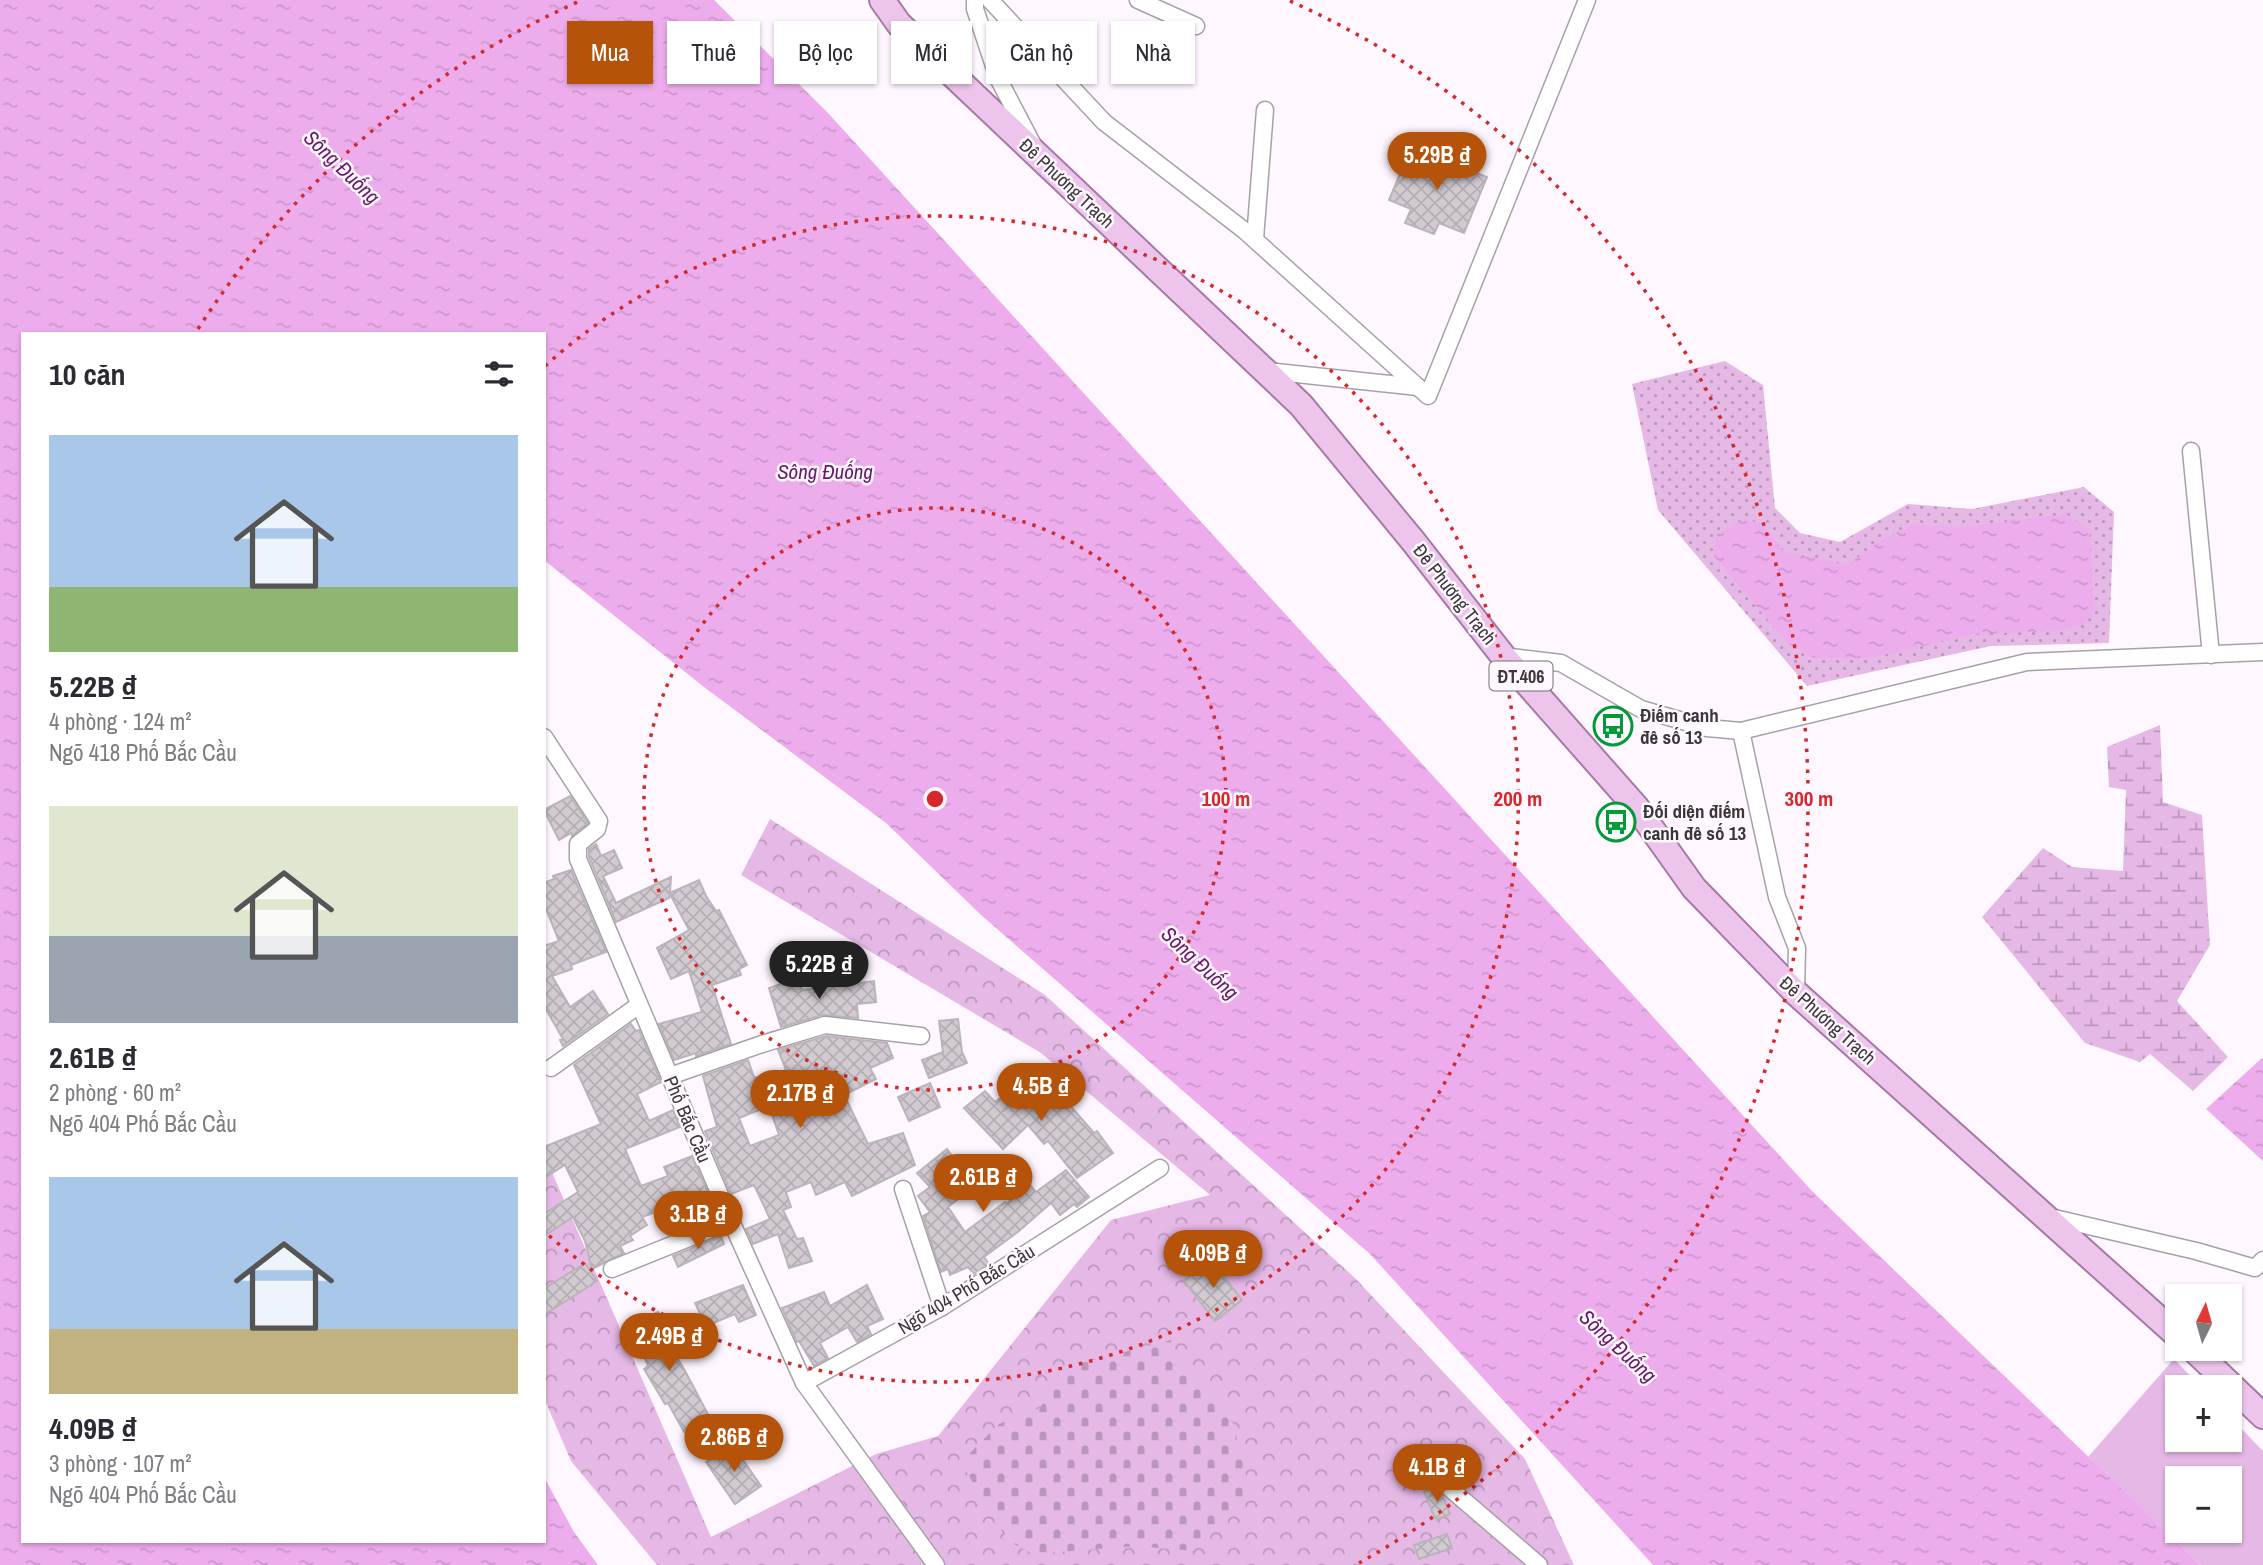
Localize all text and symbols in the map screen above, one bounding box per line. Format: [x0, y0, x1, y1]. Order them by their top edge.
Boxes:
chip: Mua [567, 21, 653, 84]
chip: Thuê [667, 21, 760, 84]
chip: Bộ lọc [774, 21, 877, 84]
chip: Mới [891, 21, 972, 84]
chip: Căn hộ [986, 21, 1097, 84]
chip: Nhà [1111, 21, 1195, 84]
water label: Sông Đuống [297, 123, 387, 211]
street label: Đê Phương Trạch [1014, 132, 1120, 234]
pin: 5.29B ₫ [1372, 132, 1502, 192]
text: 5.29B ₫ [1403, 139, 1471, 170]
text: 10 căn [49, 354, 126, 394]
icon: filters [480, 355, 518, 393]
water label: Sông Đuống [777, 457, 873, 486]
icon: home [221, 481, 347, 607]
street label: Đê Phương Trạch [1407, 538, 1503, 650]
road number: ĐT.406 [1490, 662, 1552, 690]
text: 5.22B ₫ [49, 666, 137, 706]
place label: Điếm canh đê số 13 [1640, 702, 1719, 750]
bus stop icon: Điếm canh đê số 13 [1592, 705, 1634, 747]
text: 4 phòng · 124 m² [49, 706, 192, 737]
text: Ngõ 418 Phố Bắc Cầu [49, 737, 237, 768]
text: 100 m [1202, 784, 1250, 813]
text: 200 m [1494, 784, 1542, 813]
text: 300 m [1785, 784, 1833, 813]
centre of rings [923, 787, 947, 811]
place label: Đối diện điếm canh đê số 13 [1643, 798, 1746, 846]
bus stop icon: Đối diện điếm canh đê số 13 [1595, 801, 1637, 843]
icon: home [221, 852, 347, 978]
water label: Sông Đuống [1155, 920, 1245, 1007]
pin: 5.22B ₫ [754, 942, 884, 1001]
text: 5.22B ₫ [785, 948, 853, 979]
street label: Đê Phương Trạch [1774, 970, 1882, 1070]
text: 2.61B ₫ [49, 1037, 137, 1077]
pin: 4.5B ₫ [984, 1064, 1098, 1123]
pin: 2.17B ₫ [735, 1070, 865, 1130]
text: 4.5B ₫ [1013, 1070, 1069, 1101]
street label: Phố Bắc Cầu [658, 1072, 718, 1166]
text: 2 phòng · 60 m² [49, 1077, 181, 1108]
text: 2.17B ₫ [766, 1077, 834, 1108]
text: Ngõ 404 Phố Bắc Cầu [49, 1108, 237, 1139]
pin: 2.61B ₫ [918, 1154, 1048, 1214]
text: 2.61B ₫ [949, 1161, 1017, 1192]
pin: 3.1B ₫ [641, 1192, 755, 1251]
text: 3.1B ₫ [670, 1198, 726, 1229]
icon: home [221, 1223, 347, 1349]
pin: 4.09B ₫ [1148, 1230, 1278, 1290]
text: 4.09B ₫ [1179, 1237, 1247, 1268]
street label: Ngõ 404 Phố Bắc Cầu [893, 1238, 1039, 1340]
north arrow [2165, 1284, 2242, 1362]
map controls [2165, 1284, 2242, 1543]
water label: Sông Đuống [1573, 1303, 1663, 1390]
pin: 2.49B ₫ [604, 1314, 734, 1373]
text: 2.49B ₫ [635, 1320, 703, 1351]
button: + [2165, 1375, 2242, 1452]
text: 4.09B ₫ [49, 1408, 137, 1448]
pin: 2.86B ₫ [669, 1414, 799, 1474]
text: 2.86B ₫ [700, 1421, 768, 1452]
pin: 4.1B ₫ [1380, 1444, 1494, 1504]
text: 3 phòng · 107 m² [49, 1448, 192, 1479]
text: 4.1B ₫ [1409, 1451, 1465, 1482]
button: − [2165, 1466, 2242, 1543]
text: Ngõ 404 Phố Bắc Cầu [49, 1479, 237, 1510]

